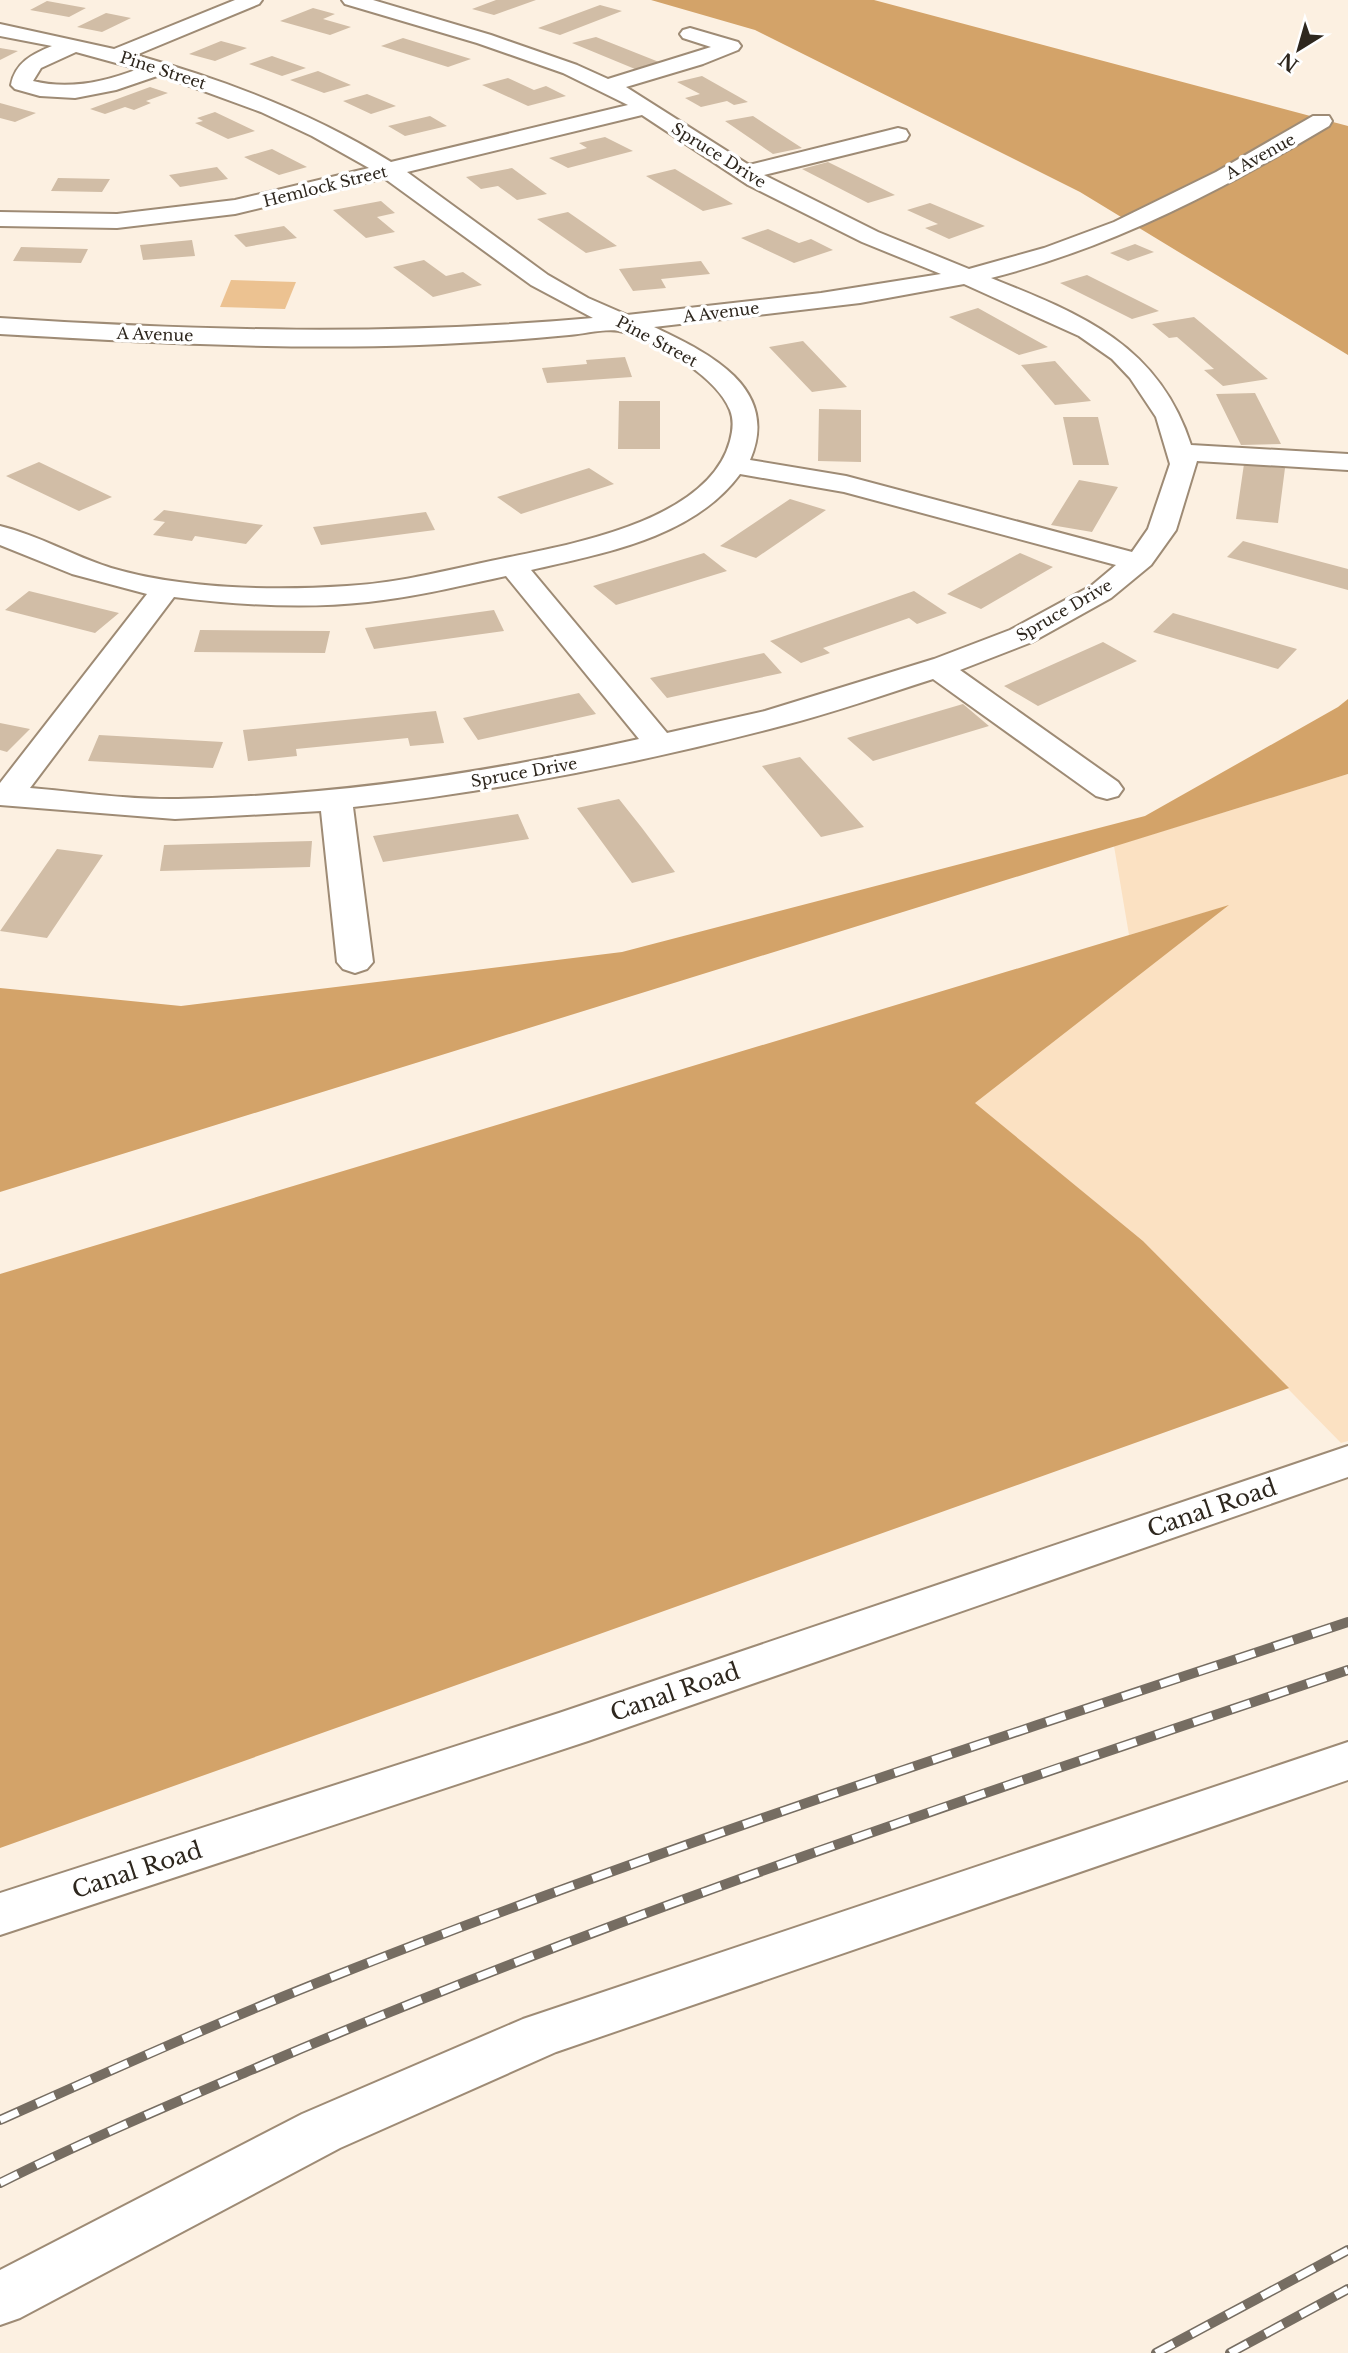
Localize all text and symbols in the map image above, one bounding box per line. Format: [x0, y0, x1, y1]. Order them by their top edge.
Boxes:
north arrow [1264, 14, 1334, 84]
street label: Pine Street [117, 47, 209, 93]
text: N [1275, 48, 1303, 77]
street label: Spruce Drive [668, 118, 770, 192]
street label: A Avenue [1221, 129, 1298, 184]
street label: Hemlock Street [261, 161, 389, 211]
street label: A Avenue [681, 297, 760, 327]
street label: Pine Street [613, 311, 701, 371]
street label: A Avenue [115, 323, 194, 345]
street label: Spruce Drive [1012, 574, 1116, 646]
street label: Spruce Drive [469, 753, 579, 791]
street label: Canal Road [1144, 1473, 1280, 1543]
street label: Canal Road [607, 1657, 743, 1727]
street label: Canal Road [68, 1836, 206, 1904]

